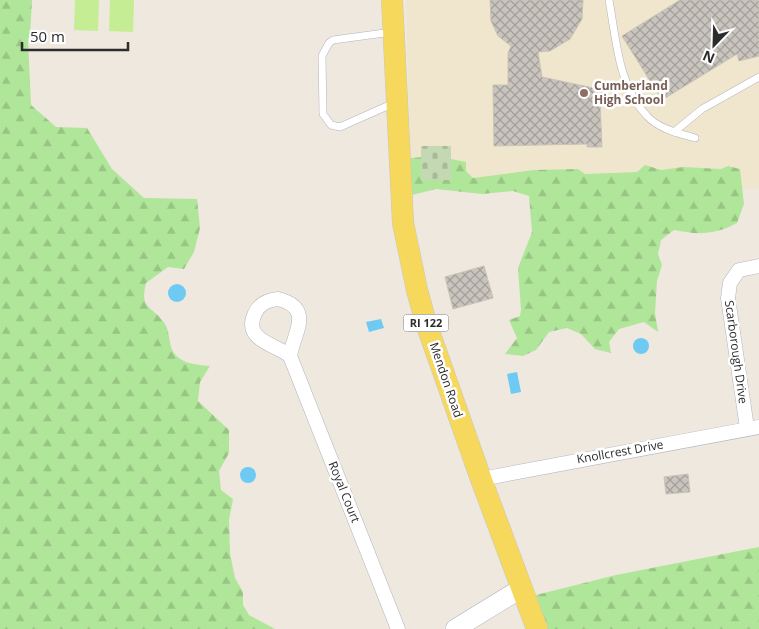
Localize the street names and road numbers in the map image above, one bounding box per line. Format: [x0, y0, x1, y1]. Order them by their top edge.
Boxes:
street label: Scarborough Drive [721, 299, 752, 405]
road number: RI 122 [404, 314, 448, 332]
street label: Mendon Road [426, 340, 467, 420]
street label: Knollcrest Drive [575, 435, 665, 468]
street label: Royal Court [324, 459, 364, 525]

